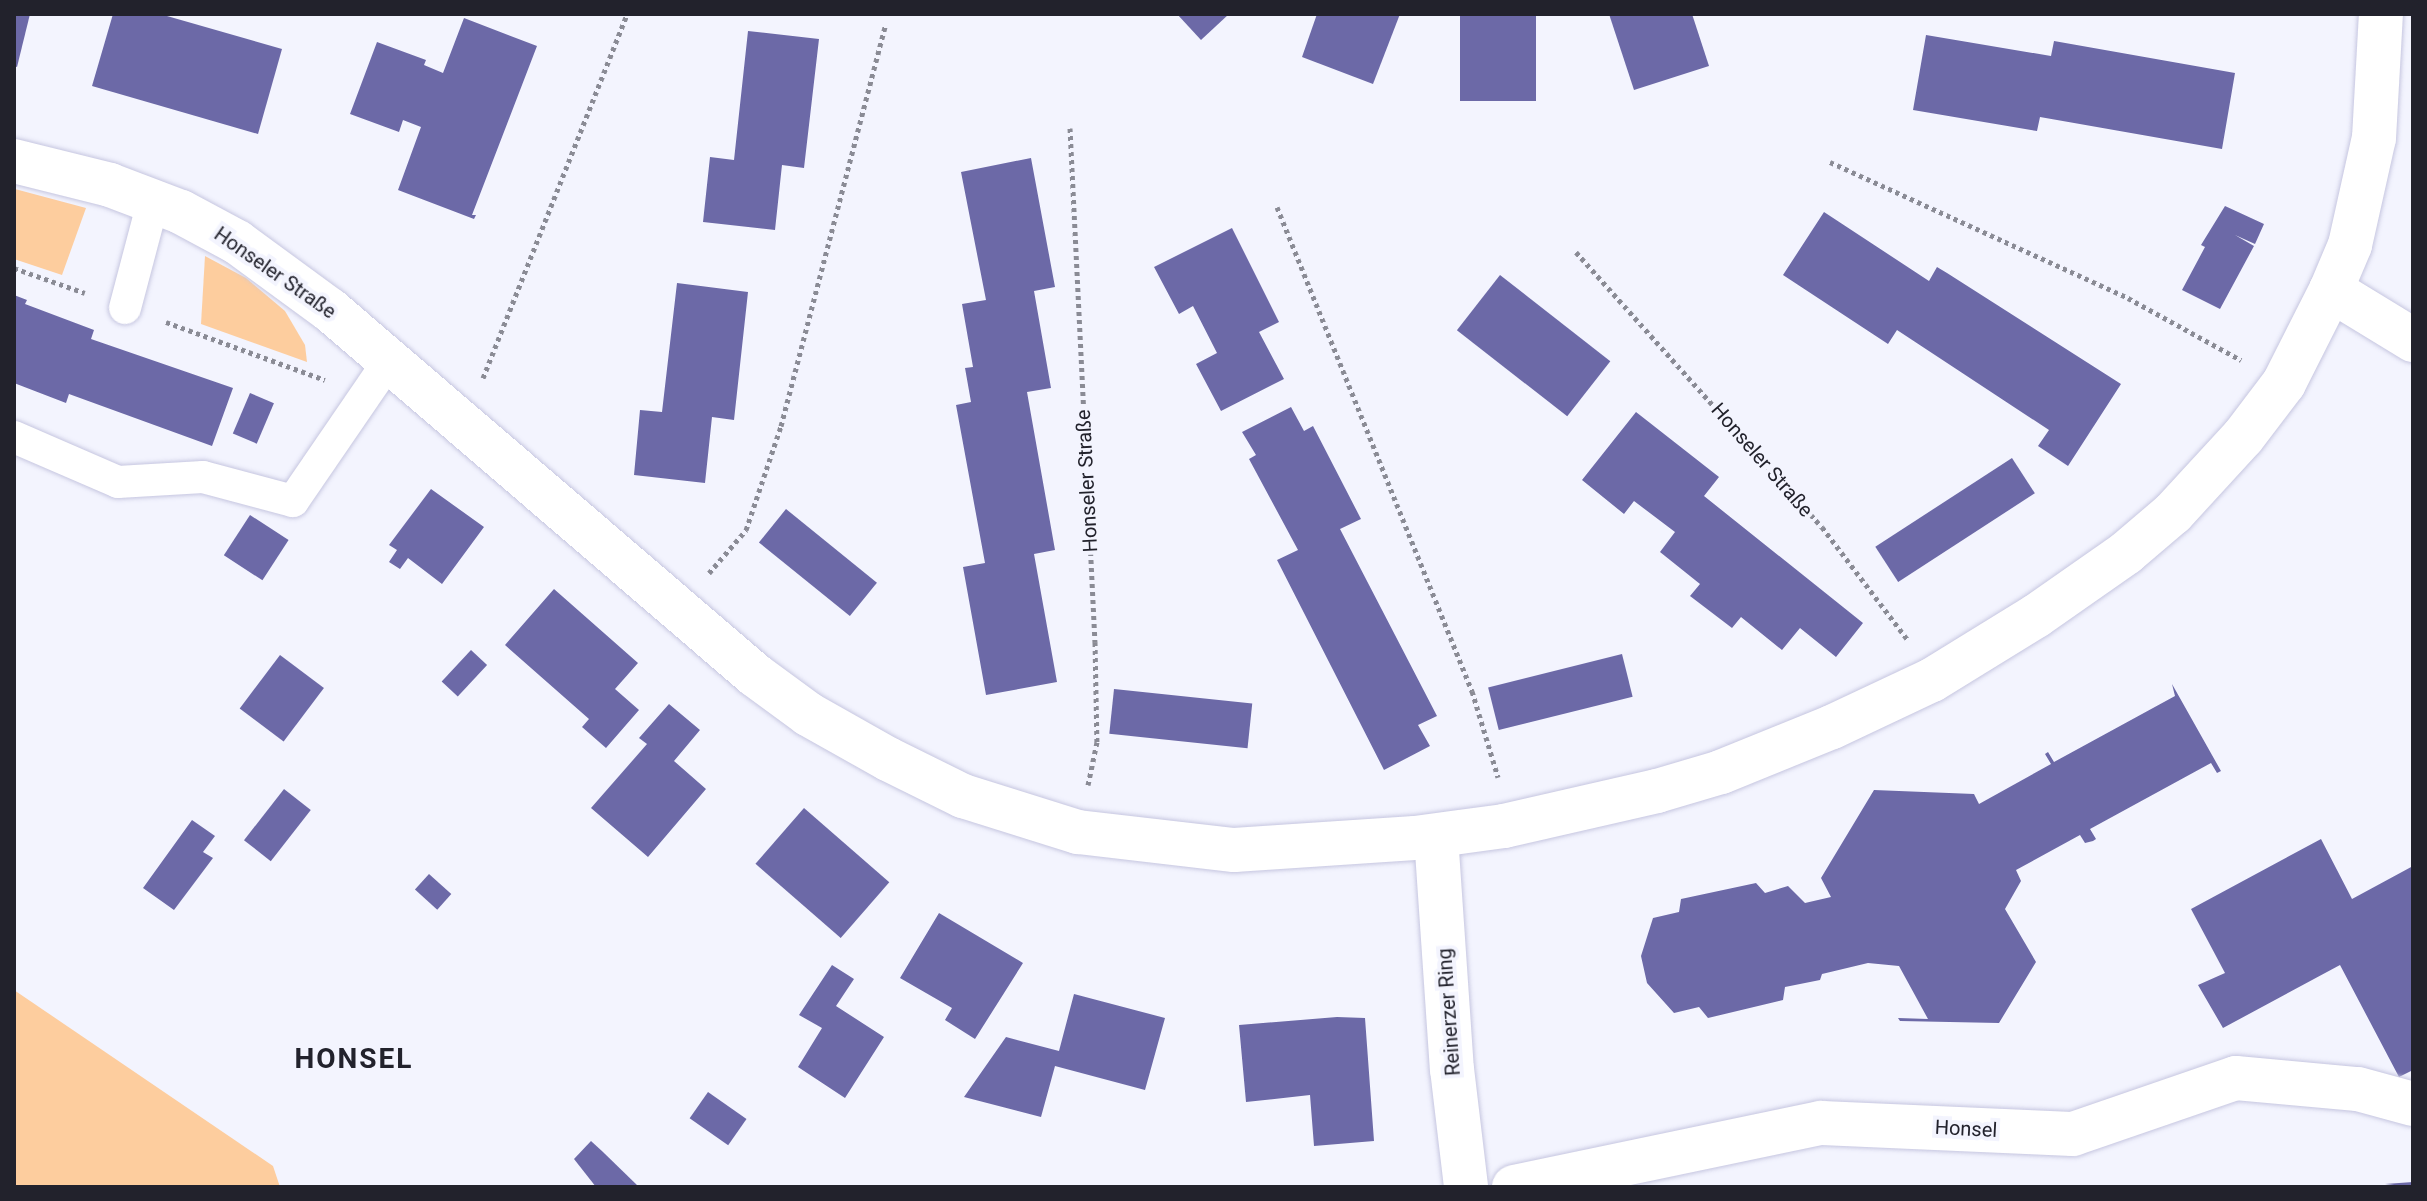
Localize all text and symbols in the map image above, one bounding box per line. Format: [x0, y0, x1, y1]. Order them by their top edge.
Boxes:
street label: Honseler Straße [210, 222, 340, 324]
street label: Honseler Straße [1706, 398, 1818, 522]
street label: Honseler Straße [1071, 409, 1103, 553]
street label: Reinerzer Ring [1433, 947, 1465, 1077]
district label: HONSEL [295, 1042, 413, 1076]
street label: Honsel [1934, 1115, 1998, 1143]

